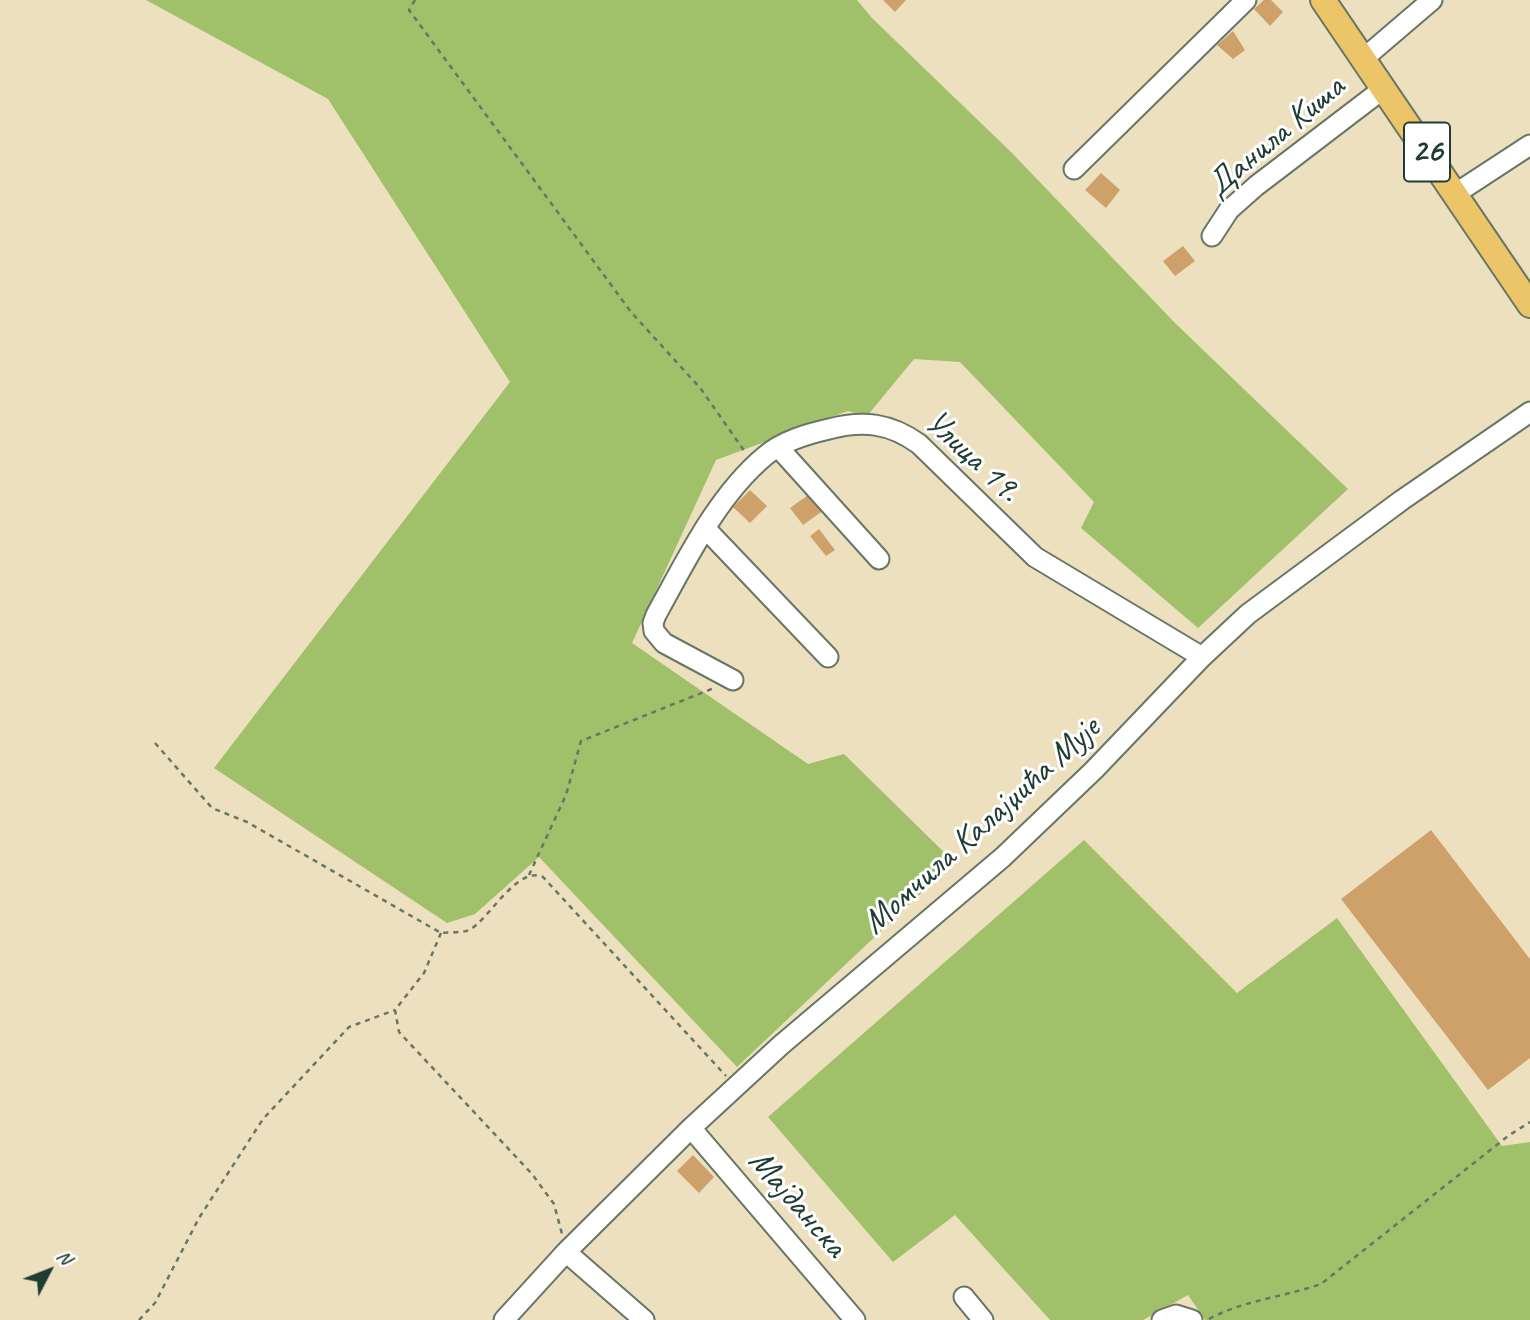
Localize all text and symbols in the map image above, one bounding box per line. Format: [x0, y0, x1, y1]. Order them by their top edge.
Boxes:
street label: Данила Киша [1198, 67, 1354, 207]
road number: 26 [1404, 122, 1450, 182]
street label: Улица 19. [915, 402, 1029, 512]
street label: Момчила Калајџића Мује [855, 708, 1109, 944]
street label: Мајданска [739, 1141, 855, 1267]
north arrow [14, 1236, 84, 1306]
text: N [52, 1245, 77, 1269]

